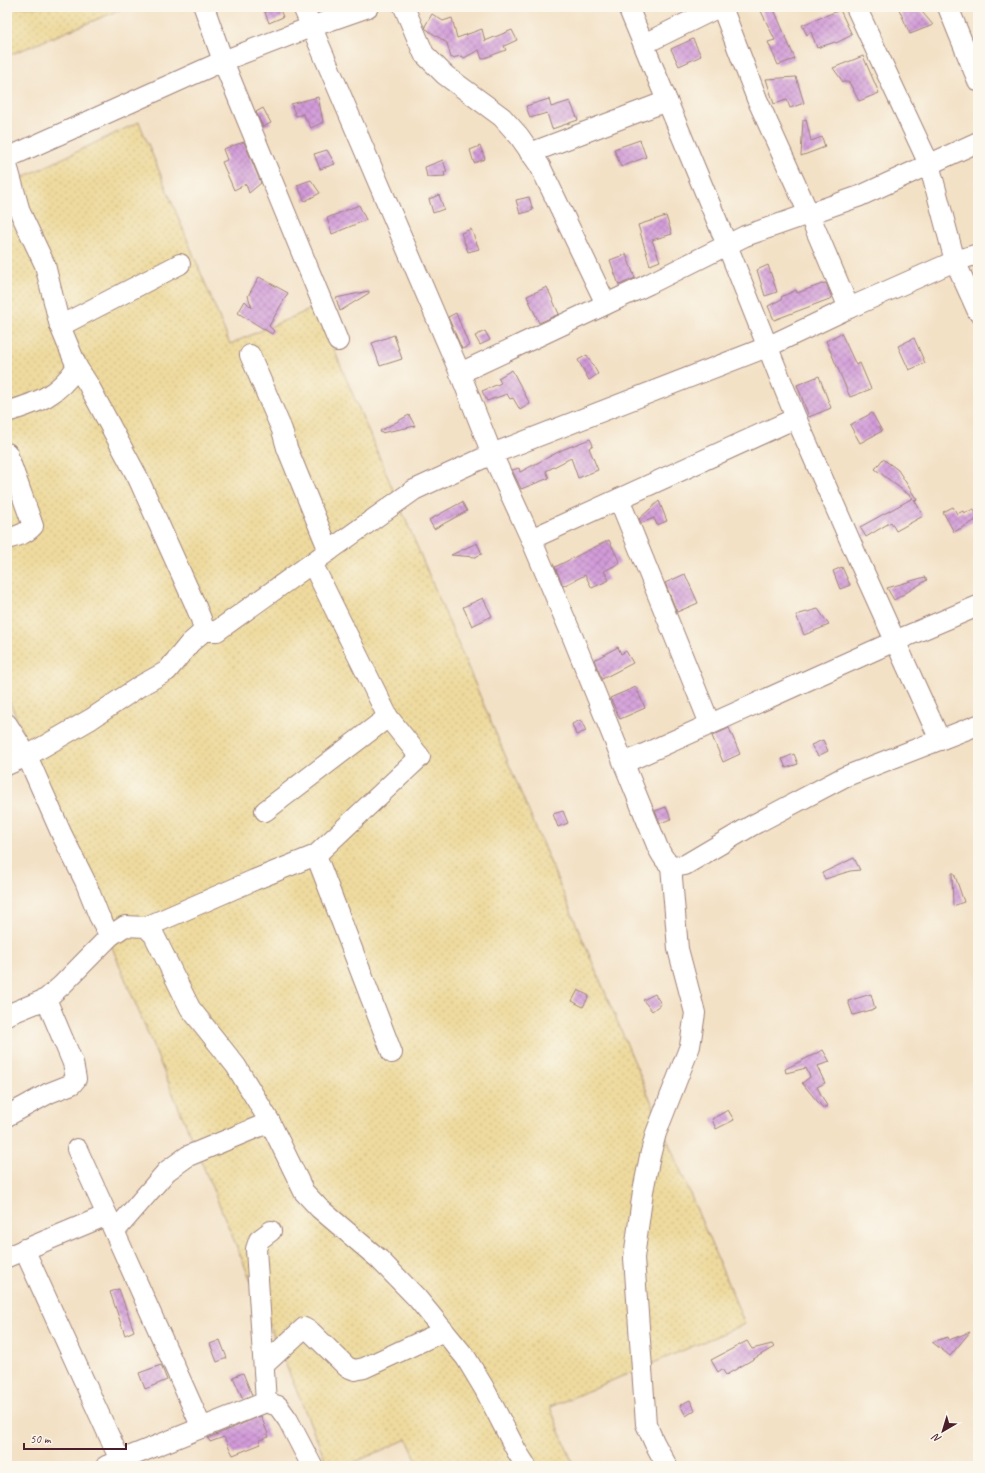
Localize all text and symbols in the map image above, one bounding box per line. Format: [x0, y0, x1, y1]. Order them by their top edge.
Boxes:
north arrow [923, 1411, 963, 1451]
scale bar [24, 1425, 126, 1451]
text: N [928, 1430, 944, 1446]
text: 50 m [30, 1431, 52, 1447]

